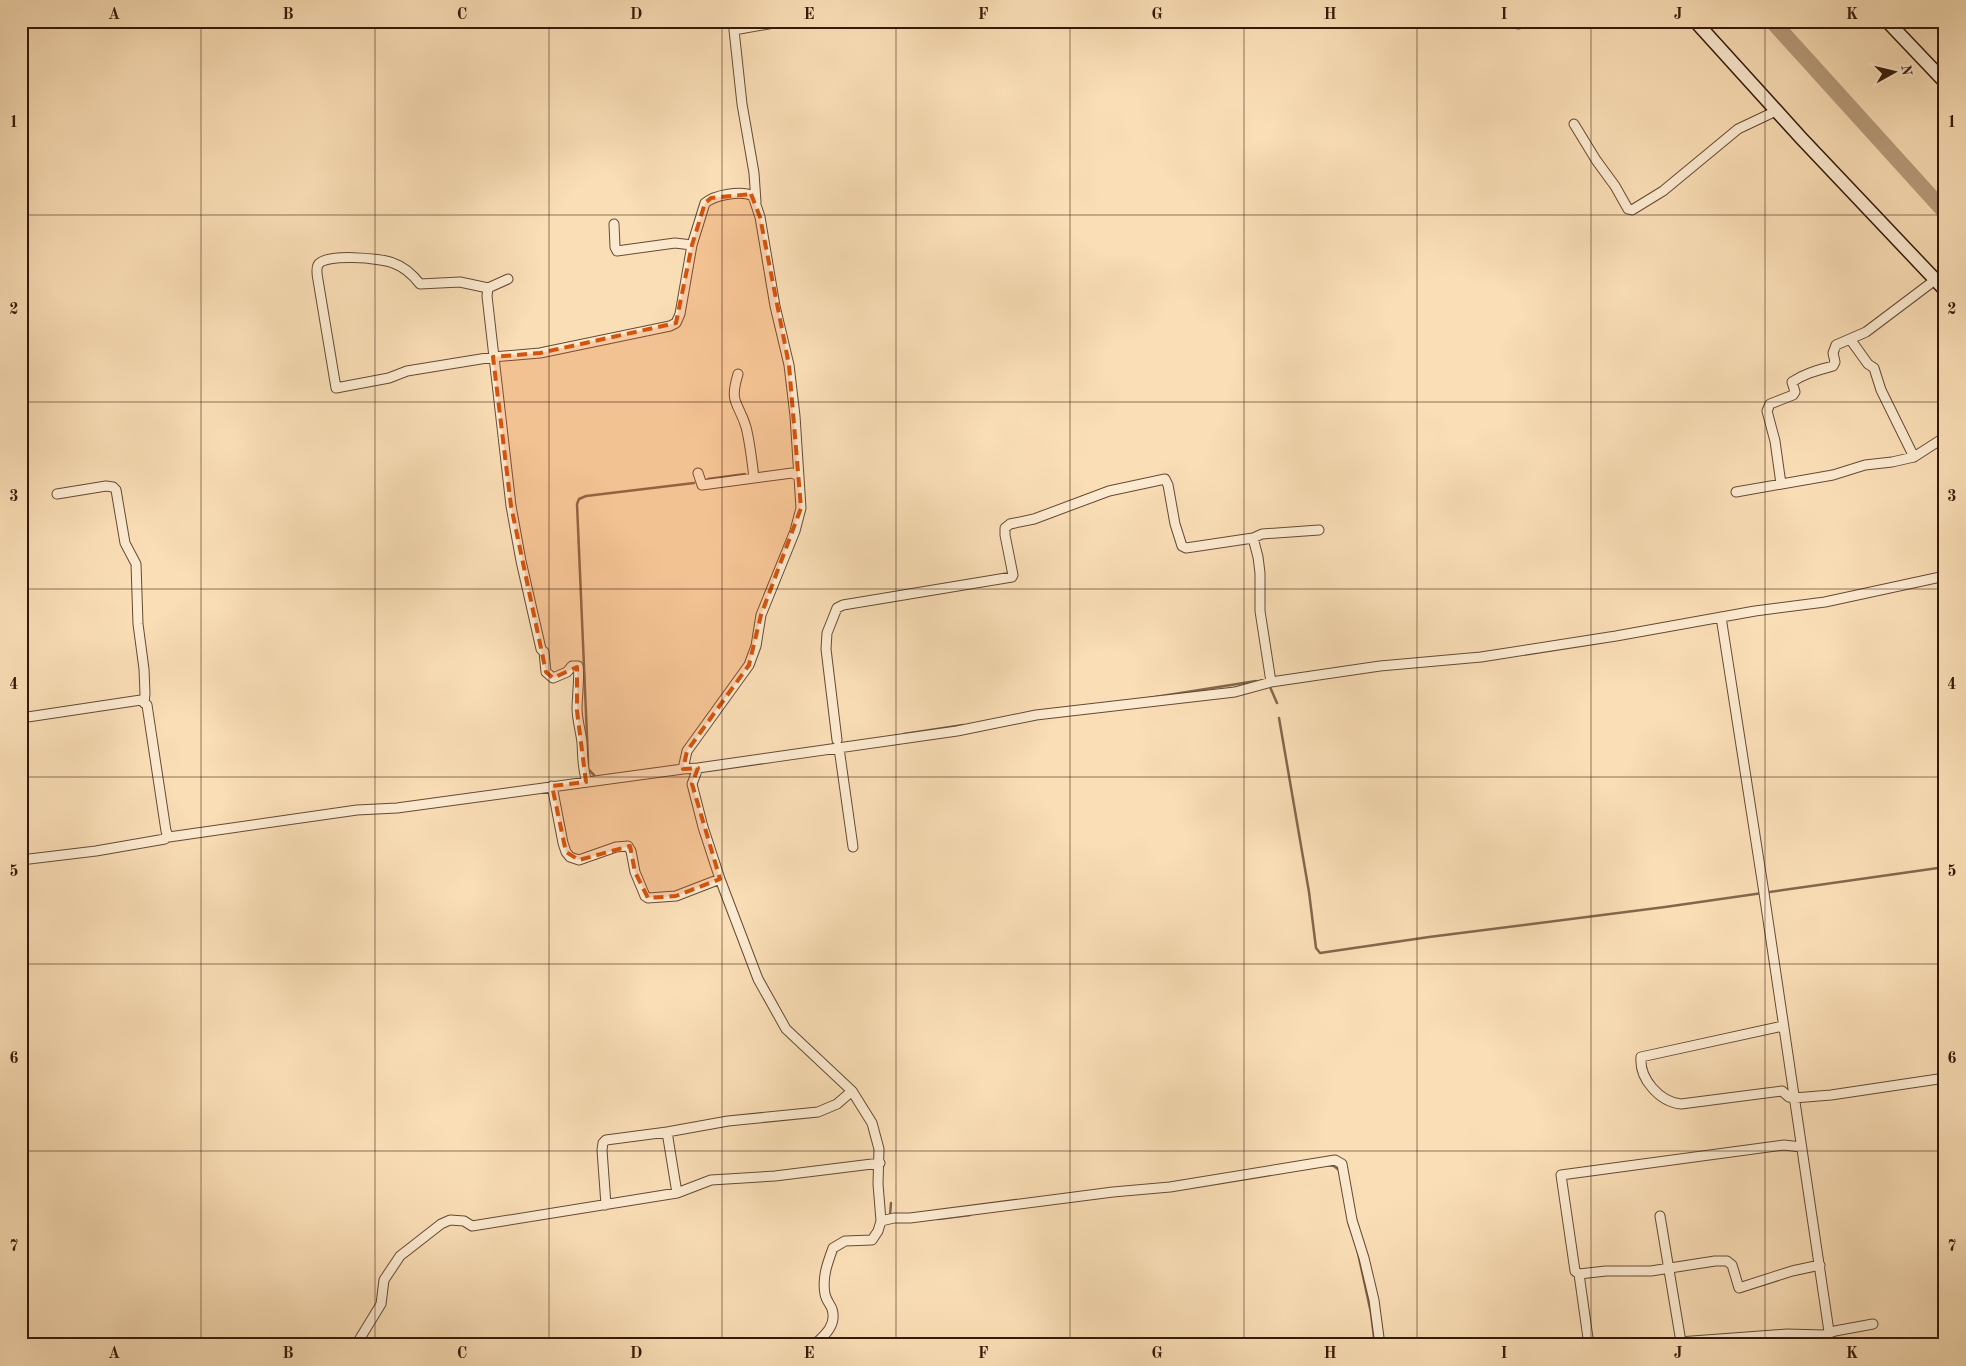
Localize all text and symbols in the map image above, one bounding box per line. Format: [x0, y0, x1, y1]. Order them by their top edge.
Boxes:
text: A [108, 7, 120, 23]
text: B [282, 7, 294, 23]
text: C [457, 7, 467, 23]
text: D [630, 7, 642, 23]
text: E [803, 7, 815, 23]
text: F [978, 7, 989, 23]
text: G [1151, 7, 1163, 23]
text: H [1323, 7, 1337, 23]
text: I [1500, 7, 1508, 23]
text: J [1674, 7, 1683, 23]
text: K [1846, 7, 1858, 23]
north arrow [1868, 48, 1918, 98]
text: N [1898, 64, 1914, 77]
text: 1 [9, 115, 19, 131]
text: 1 [1947, 115, 1957, 131]
text: 2 [9, 302, 19, 318]
text: 2 [1947, 302, 1957, 318]
text: 3 [9, 489, 19, 505]
text: 3 [1947, 489, 1957, 505]
text: 4 [9, 677, 19, 693]
text: 4 [1947, 677, 1957, 693]
text: 5 [9, 864, 19, 880]
text: 5 [1947, 864, 1957, 880]
text: 6 [9, 1051, 19, 1067]
text: 6 [1947, 1051, 1957, 1067]
text: 7 [9, 1239, 19, 1255]
text: 7 [1947, 1239, 1957, 1255]
text: A [108, 1346, 120, 1362]
text: B [282, 1346, 294, 1362]
text: C [457, 1346, 467, 1362]
text: D [630, 1346, 642, 1362]
text: E [803, 1346, 815, 1362]
text: F [978, 1346, 989, 1362]
text: G [1151, 1346, 1163, 1362]
text: H [1323, 1346, 1337, 1362]
text: I [1500, 1346, 1508, 1362]
text: J [1674, 1346, 1683, 1362]
text: K [1846, 1346, 1858, 1362]

